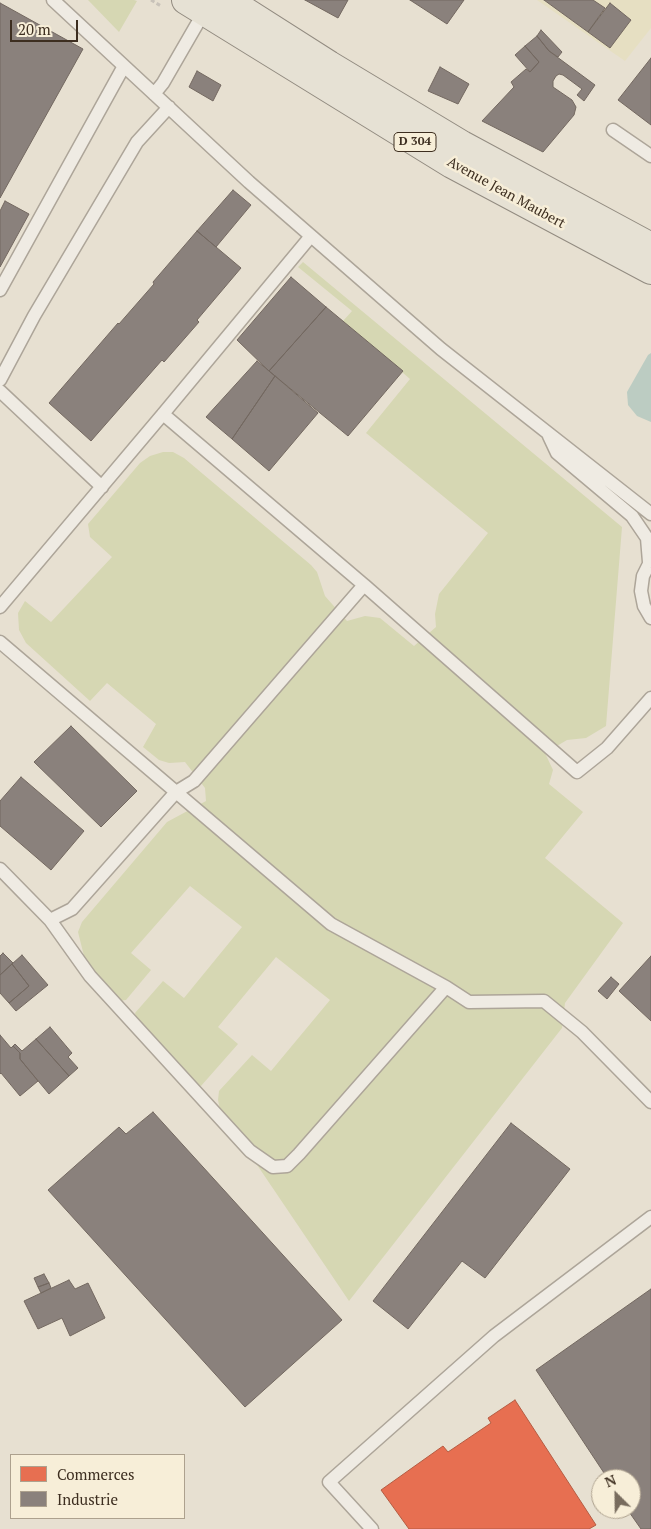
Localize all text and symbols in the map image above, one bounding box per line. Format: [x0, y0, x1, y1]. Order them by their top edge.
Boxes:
scale bar [12, 10, 80, 42]
text: 20 m [18, 19, 51, 39]
road number: D 304 [394, 132, 436, 152]
street label: Avenue Jean Maubert [444, 154, 568, 232]
legend [10, 1454, 185, 1519]
text: Commerces [57, 1464, 135, 1484]
north arrow [591, 1469, 641, 1519]
text: N [602, 1470, 619, 1491]
text: Industrie [57, 1489, 118, 1509]

